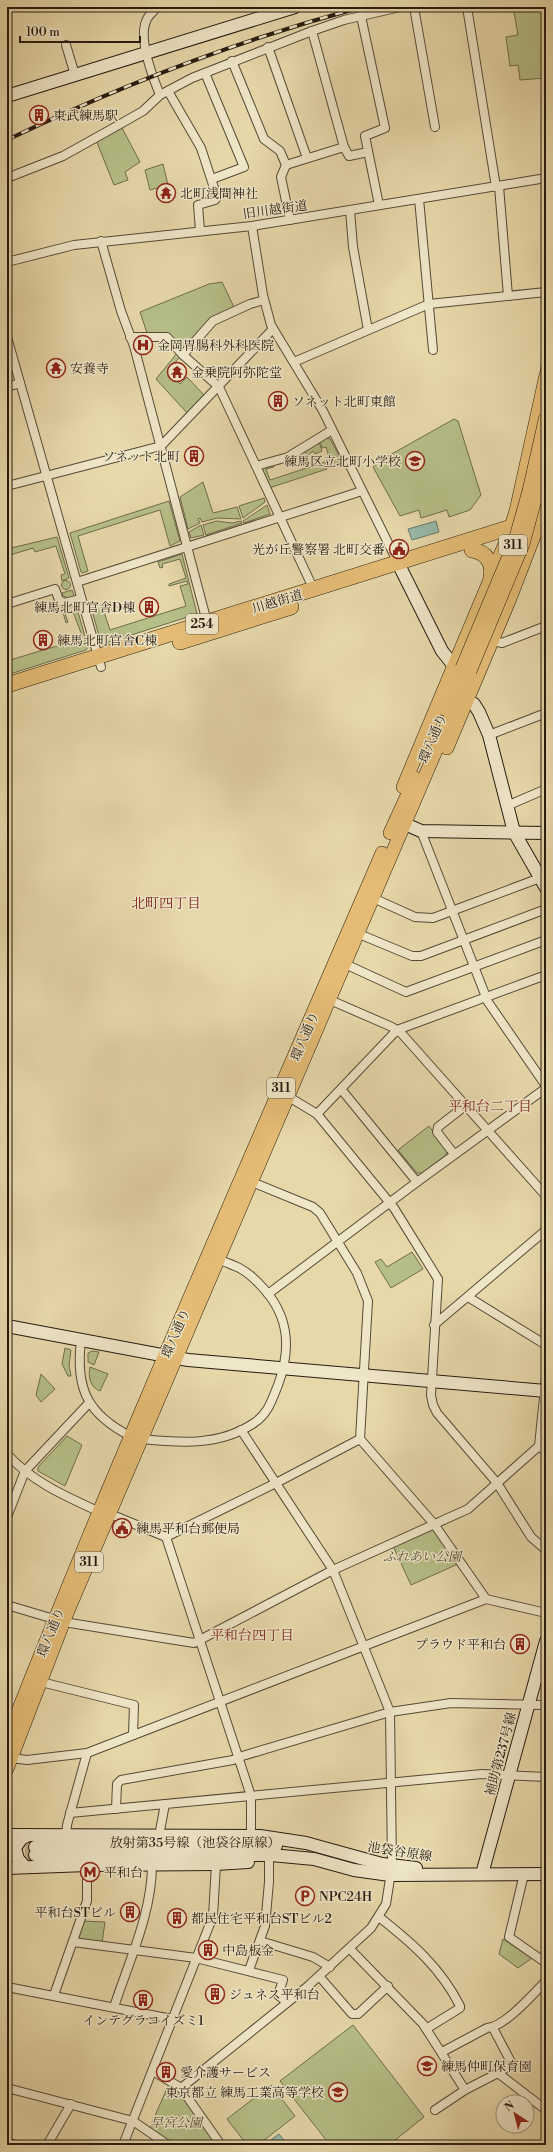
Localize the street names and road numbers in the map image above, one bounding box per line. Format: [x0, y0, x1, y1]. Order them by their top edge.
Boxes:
street label: 旧川越街道 [242, 198, 308, 222]
road number: 311 [499, 535, 527, 555]
street label: 川越街道 [250, 587, 305, 617]
road number: 254 [186, 614, 218, 634]
street label: 環八通り [415, 711, 450, 765]
street label: 環八通り [287, 1009, 322, 1063]
road number: 311 [267, 1078, 295, 1098]
street label: 環八通り [158, 1306, 193, 1360]
road number: 311 [75, 1552, 103, 1572]
street label: 環八通り [34, 1605, 68, 1659]
street label: 補助第237号線 [482, 1711, 520, 1798]
street label: 放射第35号線（池袋谷原線） [110, 1835, 280, 1851]
street label: 池袋谷原線 [366, 1839, 433, 1865]

